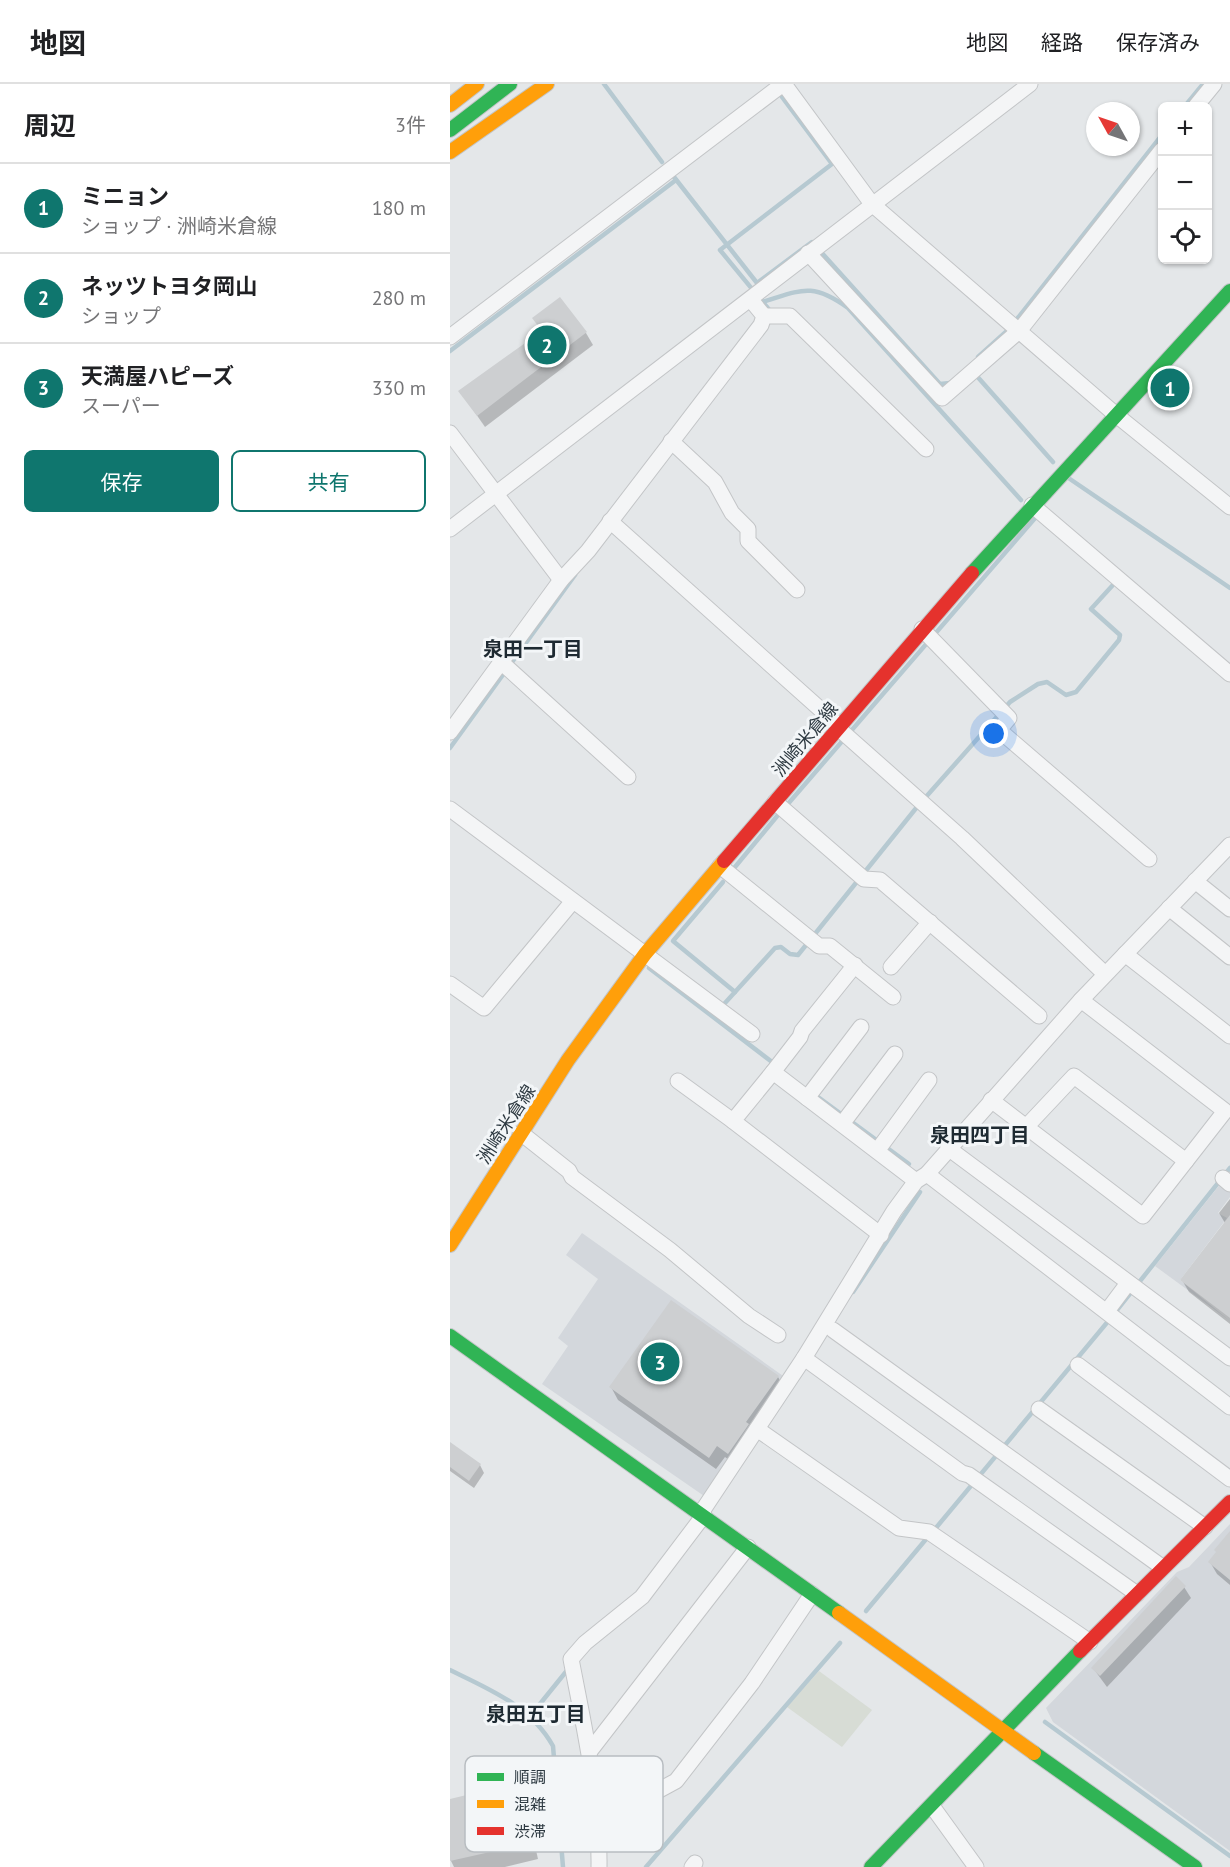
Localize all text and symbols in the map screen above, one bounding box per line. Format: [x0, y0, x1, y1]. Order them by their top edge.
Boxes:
text: 地図 [30, 24, 86, 61]
text: 地図 [966, 29, 1008, 56]
text: 経路 [1041, 29, 1083, 56]
text: 保存済み [1116, 29, 1200, 56]
north arrow [1086, 102, 1140, 156]
map controls [1158, 102, 1212, 264]
button: + [1158, 102, 1212, 156]
text: 周辺 [24, 109, 76, 142]
text: 3件 [395, 112, 426, 138]
button: − [1158, 156, 1212, 210]
text: ミニョン [81, 182, 169, 210]
text: 1 [38, 195, 49, 221]
text: 180 m [372, 195, 426, 221]
button: locate [1158, 210, 1212, 264]
text: ショップ · 洲崎米倉線 [81, 213, 277, 239]
text: ネッツトヨタ岡山 [81, 272, 257, 300]
text: 2 [38, 285, 49, 311]
text: 280 m [372, 285, 426, 311]
text: ショップ [81, 303, 161, 329]
pin: 2 [528, 322, 566, 368]
text: 天満屋ハピーズ [81, 362, 234, 390]
pin: 1 [1150, 366, 1190, 410]
text: 3 [38, 375, 49, 401]
text: 330 m [372, 375, 426, 401]
text: スーパー [81, 393, 161, 419]
button: 保存 [24, 450, 219, 512]
button: 共有 [231, 450, 426, 512]
district label: 泉田一丁目 [483, 636, 583, 662]
street label: 洲崎米倉線 [767, 697, 843, 781]
your location [979, 719, 1008, 748]
street label: 洲崎米倉線 [472, 1080, 540, 1168]
district label: 泉田四丁目 [930, 1122, 1030, 1148]
pin: 3 [640, 1340, 680, 1384]
district label: 泉田五丁目 [486, 1701, 586, 1727]
legend [465, 1756, 663, 1852]
text: 順調 [514, 1767, 546, 1787]
text: 混雑 [514, 1794, 546, 1814]
text: 渋滞 [514, 1821, 546, 1841]

